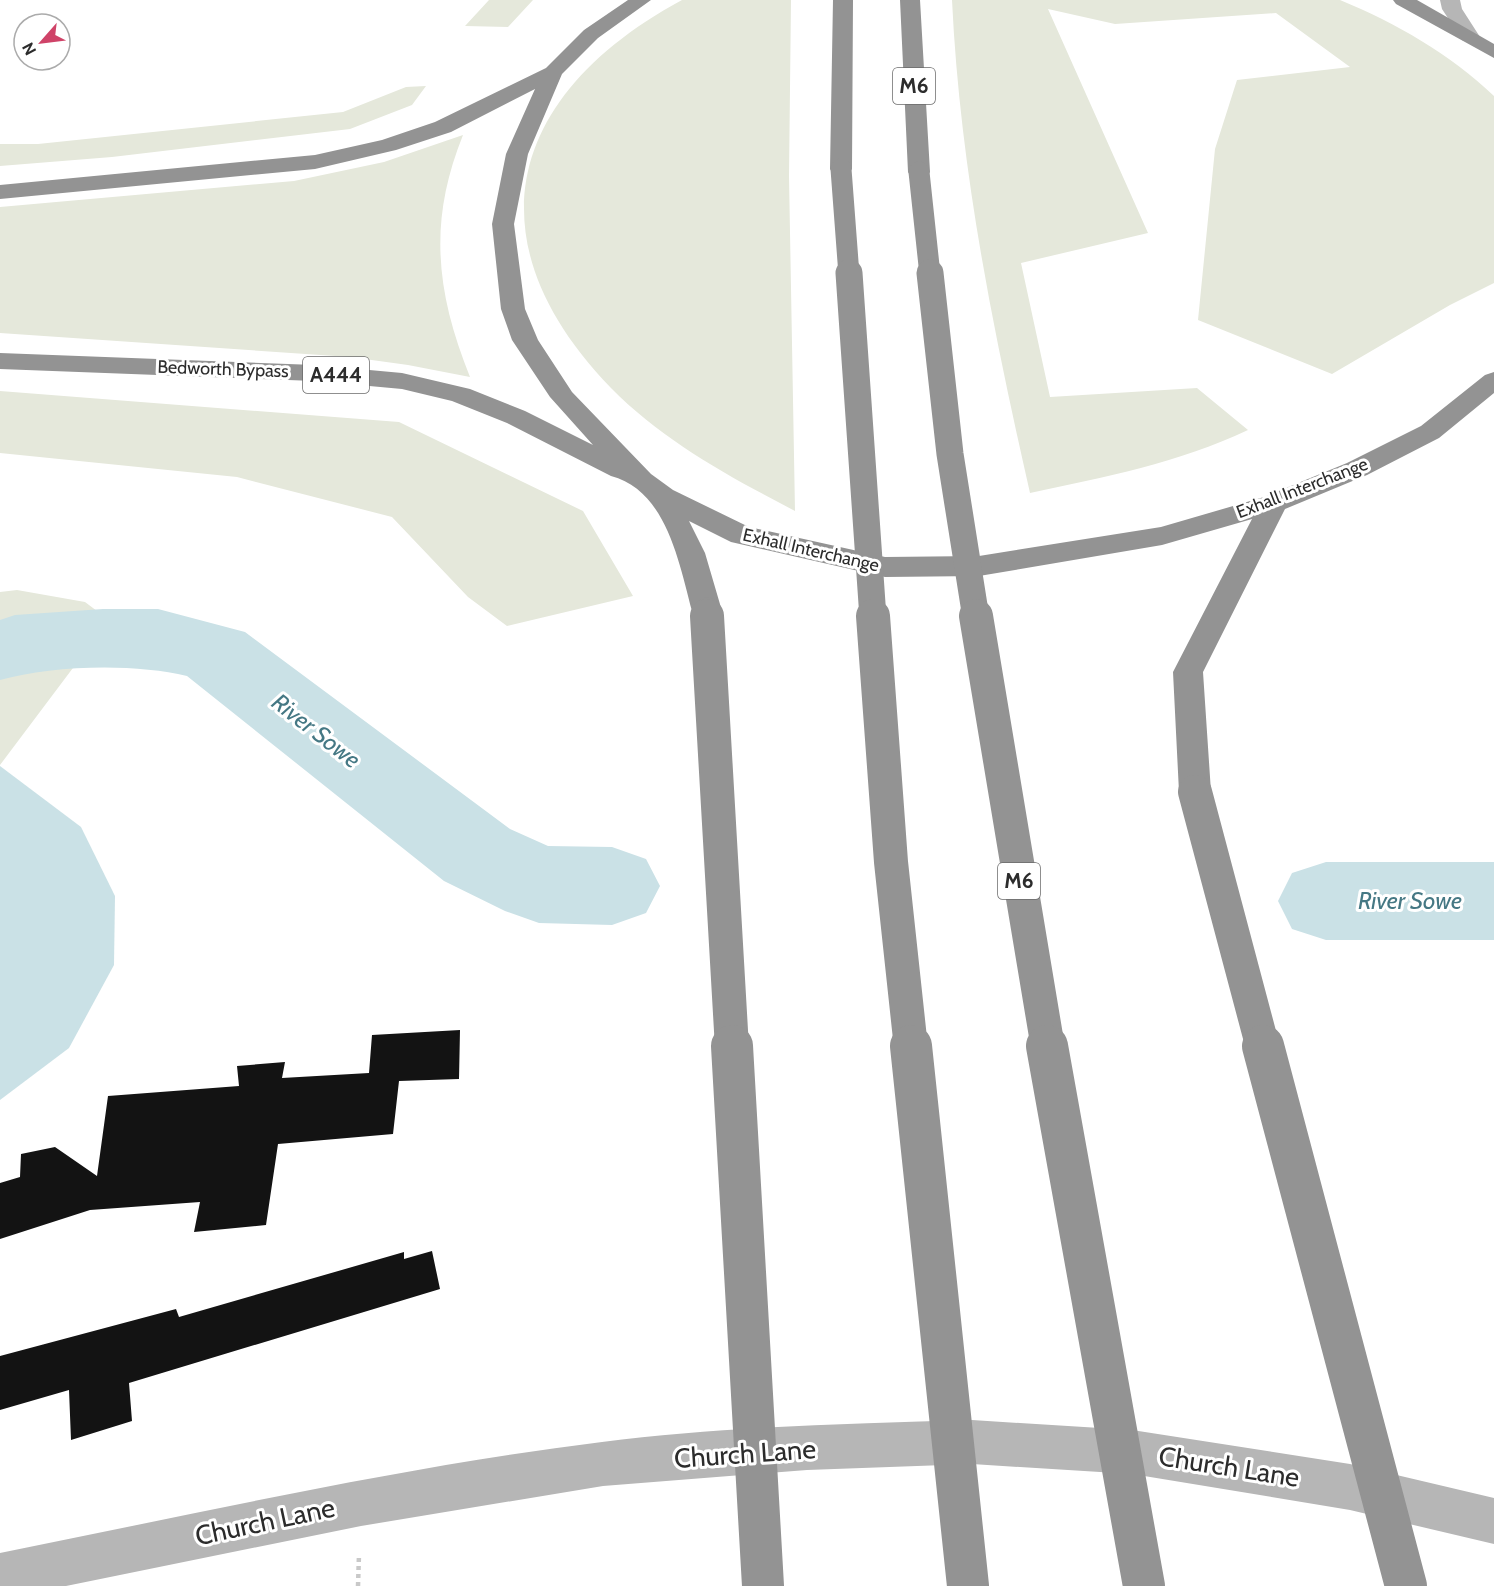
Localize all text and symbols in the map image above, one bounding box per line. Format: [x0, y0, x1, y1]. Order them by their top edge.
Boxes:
north arrow [12, 12, 72, 72]
text: N [18, 39, 40, 58]
road number: M6 [893, 68, 935, 104]
street label: Bedworth Bypass [157, 356, 289, 382]
road number: A444 [303, 357, 369, 393]
street label: Exhall Interchange [1233, 453, 1371, 523]
street label: Exhall Interchange [741, 524, 881, 576]
water label: River Sowe [266, 687, 366, 774]
road number: M6 [998, 863, 1040, 899]
water label: River Sowe [1358, 886, 1462, 915]
street label: Church Lane [673, 1432, 817, 1475]
street label: Church Lane [1156, 1439, 1302, 1494]
street label: Church Lane [192, 1491, 338, 1552]

